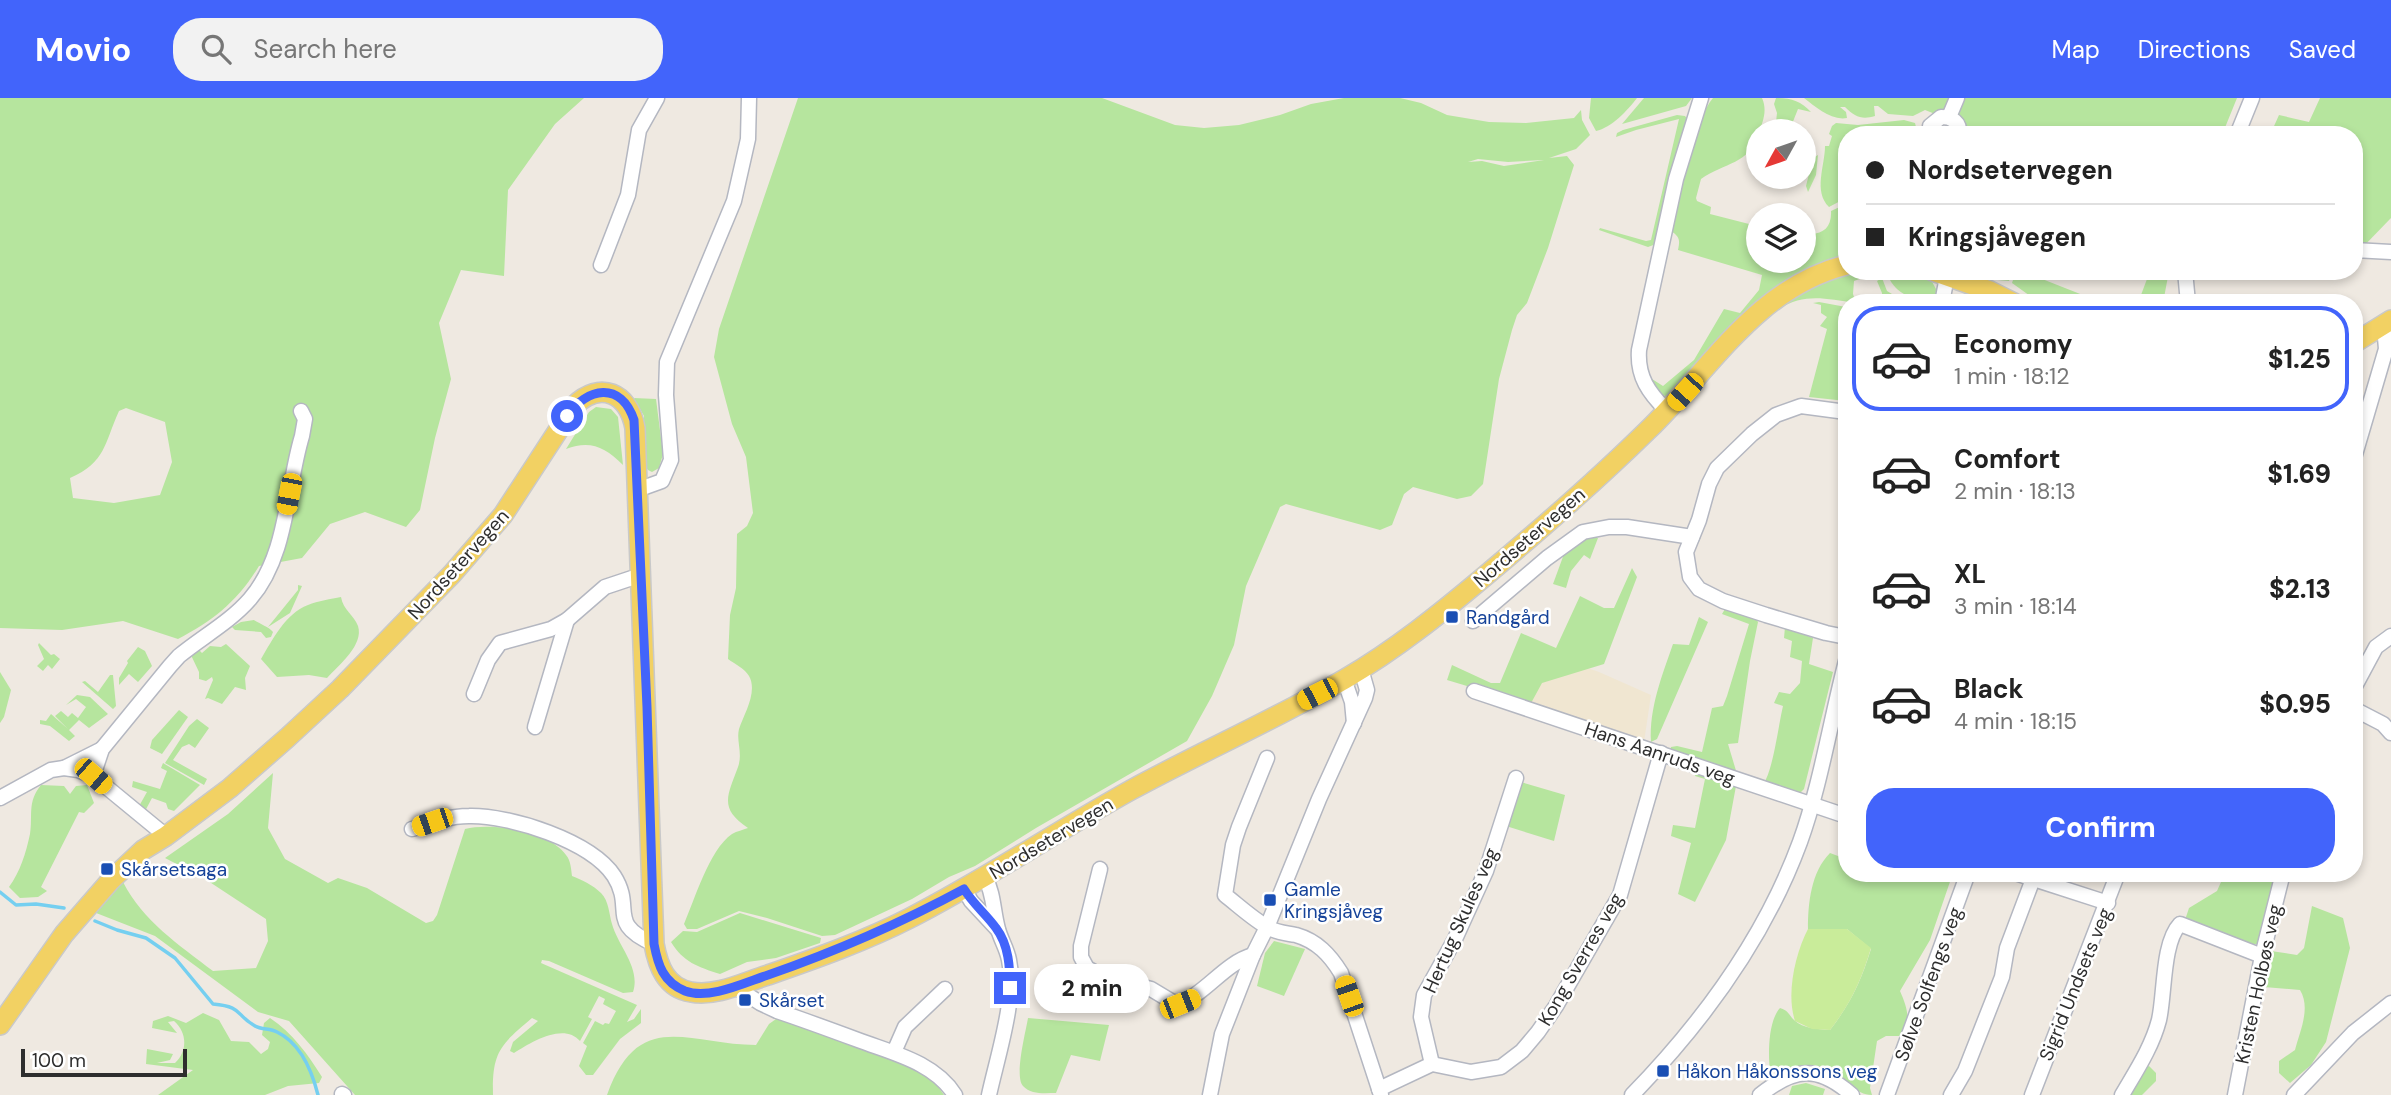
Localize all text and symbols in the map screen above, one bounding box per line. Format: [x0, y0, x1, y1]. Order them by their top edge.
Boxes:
search box [173, 18, 663, 81]
text: Movio [35, 28, 131, 71]
icon: search [197, 30, 235, 68]
text: Search here [253, 32, 397, 66]
text: Map [2052, 34, 2100, 65]
text: Directions [2138, 34, 2251, 65]
text: Saved [2289, 34, 2356, 65]
north arrow [1746, 119, 1816, 189]
map controls [1746, 119, 1816, 273]
text: Nordsetervegen [1908, 153, 2113, 187]
button: layers [1746, 203, 1816, 273]
text: Kringsjåvegen [1908, 220, 2086, 254]
icon: car [1870, 327, 1933, 390]
text: Economy [1954, 327, 2072, 361]
text: $1.25 [2268, 342, 2331, 376]
text: 1 min · 18:12 [1954, 361, 2070, 391]
car [1664, 369, 1707, 415]
route start [551, 400, 583, 432]
icon: car [1870, 442, 1933, 505]
text: Comfort [1954, 442, 2060, 476]
text: $1.69 [2267, 457, 2331, 491]
car [275, 471, 304, 517]
text: 2 min · 18:13 [1954, 476, 2076, 506]
street label: Nordsetervegen [1468, 482, 1590, 593]
street label: Nordsetervegen [402, 504, 515, 625]
icon: car [1870, 557, 1933, 620]
text: XL [1954, 557, 1986, 591]
text: $2.13 [2269, 572, 2331, 606]
text: 3 min · 18:14 [1954, 591, 2077, 621]
place label: Randgård [1466, 605, 1550, 630]
marker: Randgård [1444, 609, 1460, 625]
icon: car [1870, 672, 1933, 735]
text: Black [1954, 672, 2024, 706]
car [1294, 675, 1341, 713]
text: $0.95 [2259, 687, 2331, 721]
text: 4 min · 18:15 [1954, 706, 2077, 736]
street label: Hans Aanruds veg [1581, 716, 1739, 791]
car [71, 754, 116, 798]
button: Confirm [1866, 788, 2335, 868]
street label: Nordsetervegen [985, 792, 1118, 885]
car [409, 805, 456, 839]
street label: Hertug Skules veg [1417, 843, 1504, 997]
place label: Skårsetsaga [121, 857, 227, 882]
marker: Skårsetsaga [99, 861, 115, 877]
place label: Gamle Kringsjåveg [1284, 877, 1384, 924]
street label: Kong Sverres veg [1532, 888, 1629, 1030]
marker: Gamle Kringsjåveg [1262, 892, 1278, 908]
street label: Kristen Holbøs veg [2229, 901, 2288, 1066]
street label: Sølve Solfengs veg [1889, 903, 1968, 1065]
street label: Sigrid Undsets veg [2033, 904, 2118, 1064]
callout: 2 min [1034, 964, 1150, 1012]
route end [994, 972, 1026, 1004]
text: 2 min [1061, 973, 1123, 1003]
car [1333, 973, 1366, 1019]
car [1157, 986, 1204, 1022]
place label: Skårset [759, 988, 824, 1013]
marker: Skårset [737, 992, 753, 1008]
scale bar [21, 1046, 187, 1078]
text: 100 m [32, 1048, 86, 1073]
place label: Håkon Håkonssons veg [1677, 1059, 1878, 1084]
marker: Håkon Håkonssons veg [1655, 1063, 1671, 1079]

